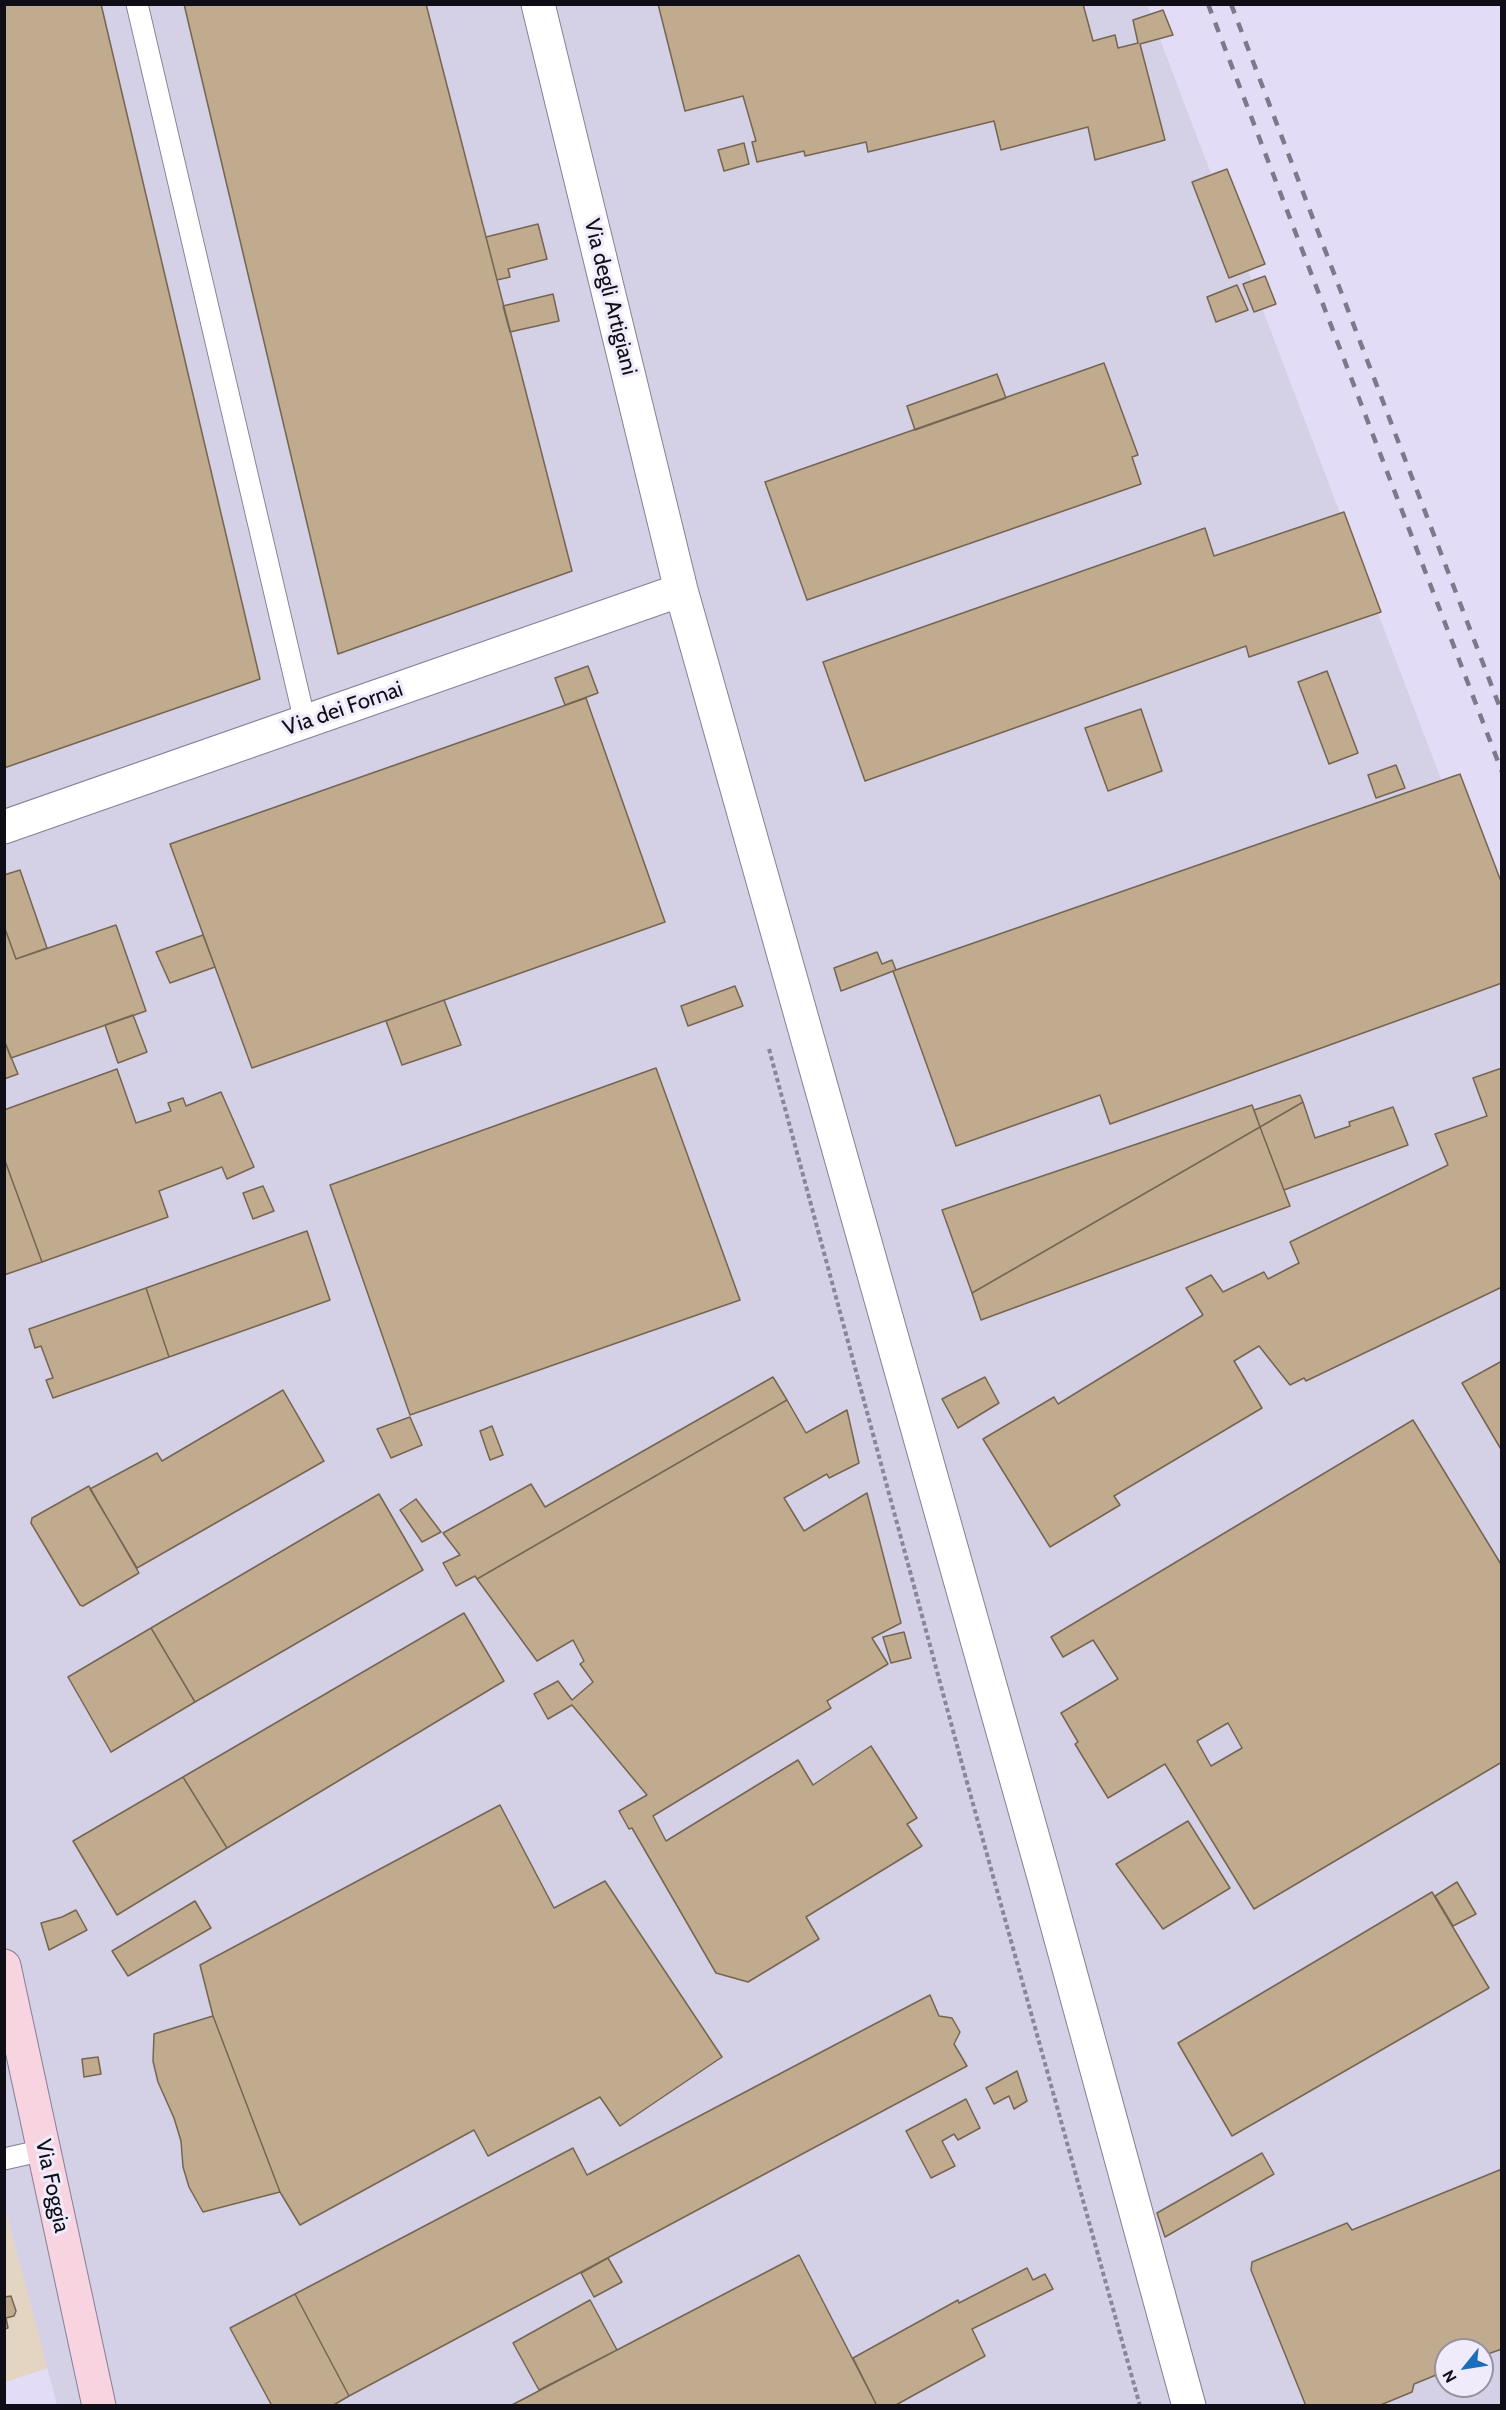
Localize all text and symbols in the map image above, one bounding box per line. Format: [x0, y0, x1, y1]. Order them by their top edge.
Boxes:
street label: Via degli Artigiani [578, 216, 642, 378]
street label: Via dei Fornai [280, 676, 406, 742]
street label: Via Foggia [29, 2137, 75, 2235]
north arrow [1434, 2338, 1494, 2398]
text: N [1439, 2367, 1461, 2386]

